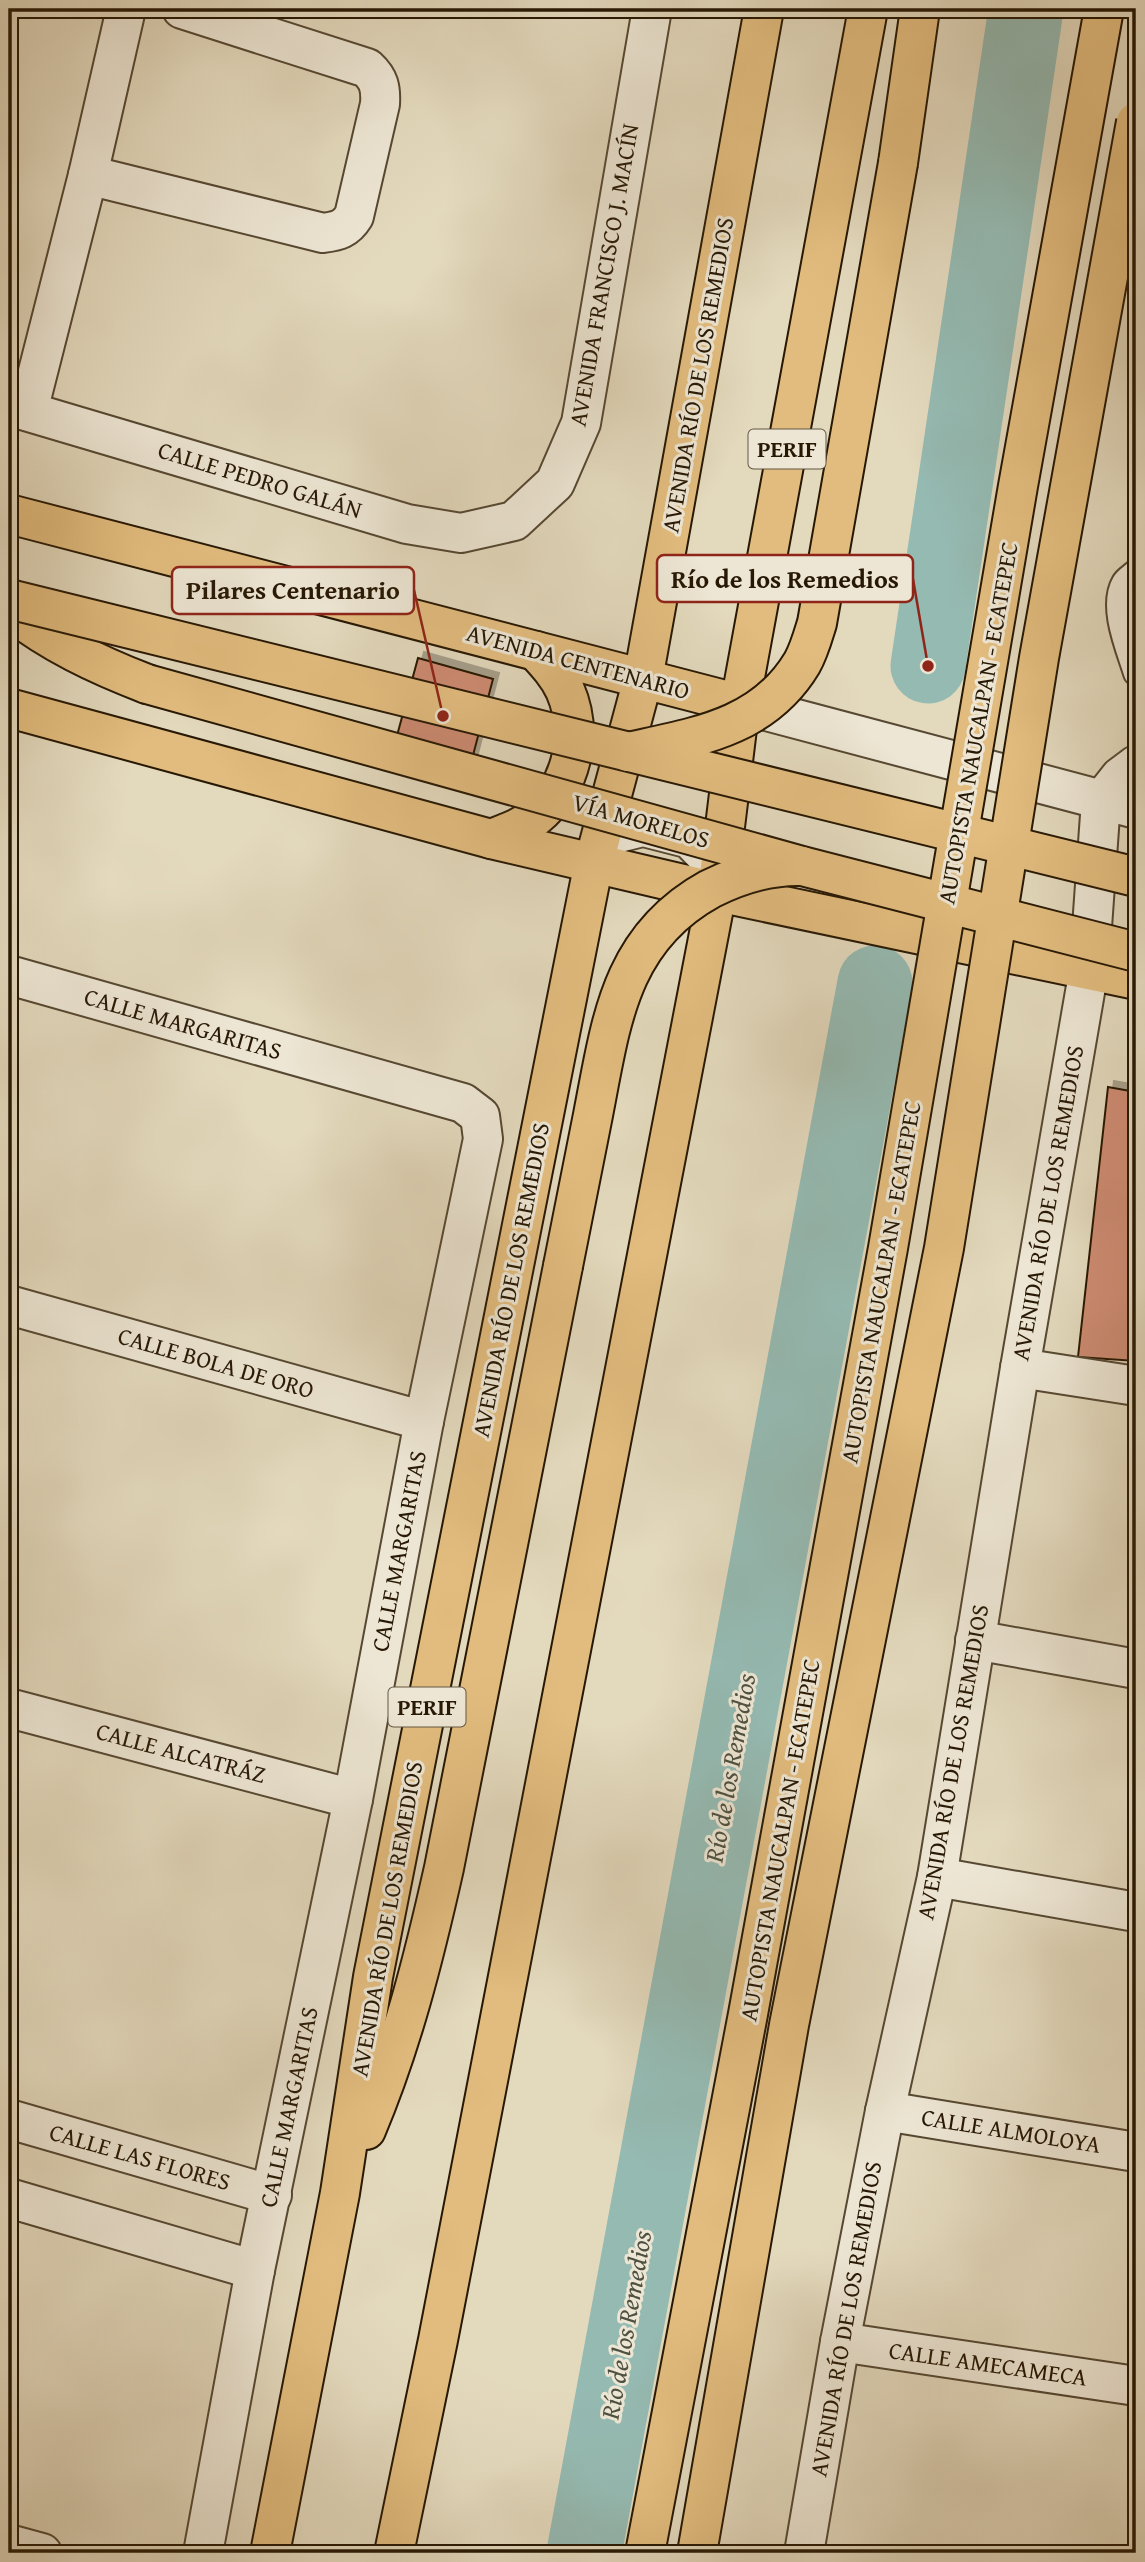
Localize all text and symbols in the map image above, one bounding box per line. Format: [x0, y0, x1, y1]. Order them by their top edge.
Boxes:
street label: AVENIDA FRANCISCO J. MACÍN [560, 120, 647, 429]
street label: AVENIDA RÍO DE LOS REMEDIOS [653, 214, 743, 535]
road number: PERIF [748, 430, 826, 468]
street label: CALLE PEDRO GALÁN [154, 432, 367, 527]
street label: AUTOPISTA NAUCALPAN - ECATEPEC [928, 539, 1027, 907]
callout: Río de los Remedios [657, 555, 913, 602]
text: Río de los Remedios [671, 559, 899, 598]
callout: Pilares Centenario [172, 567, 414, 614]
text: Pilares Centenario [186, 570, 400, 609]
street label: AVENIDA CENTENARIO [463, 615, 694, 708]
street label: VÍA MORELOS [568, 784, 714, 857]
street label: CALLE MARGARITAS [80, 979, 286, 1068]
street label: AVENIDA RÍO DE LOS REMEDIOS [1003, 1042, 1093, 1363]
street label: AUTOPISTA NAUCALPAN - ECATEPEC [831, 1098, 930, 1466]
street label: AVENIDA RÍO DE LOS REMEDIOS [463, 1120, 558, 1440]
street label: CALLE BOLA DE ORO [114, 1318, 318, 1407]
street label: CALLE MARGARITAS [362, 1447, 435, 1654]
street label: AVENIDA RÍO DE LOS REMEDIOS [908, 1601, 998, 1922]
street label: AUTOPISTA NAUCALPAN - ECATEPEC [730, 1656, 829, 2024]
water label: Río de los Remedios [694, 1670, 765, 1866]
road number: PERIF [388, 1688, 466, 1726]
street label: CALLE ALCATRÁZ [92, 1713, 270, 1792]
street label: AVENIDA RÍO DE LOS REMEDIOS [342, 1758, 432, 2079]
street label: CALLE MARGARITAS [250, 2003, 327, 2210]
street label: CALLE ALMOLOYA [919, 2099, 1104, 2162]
street label: CALLE LAS FLORES [46, 2114, 235, 2199]
street label: AVENIDA RÍO DE LOS REMEDIOS [801, 2158, 891, 2479]
water label: Río de los Remedios [590, 2227, 661, 2423]
street label: CALLE AMECAMECA [887, 2332, 1090, 2395]

